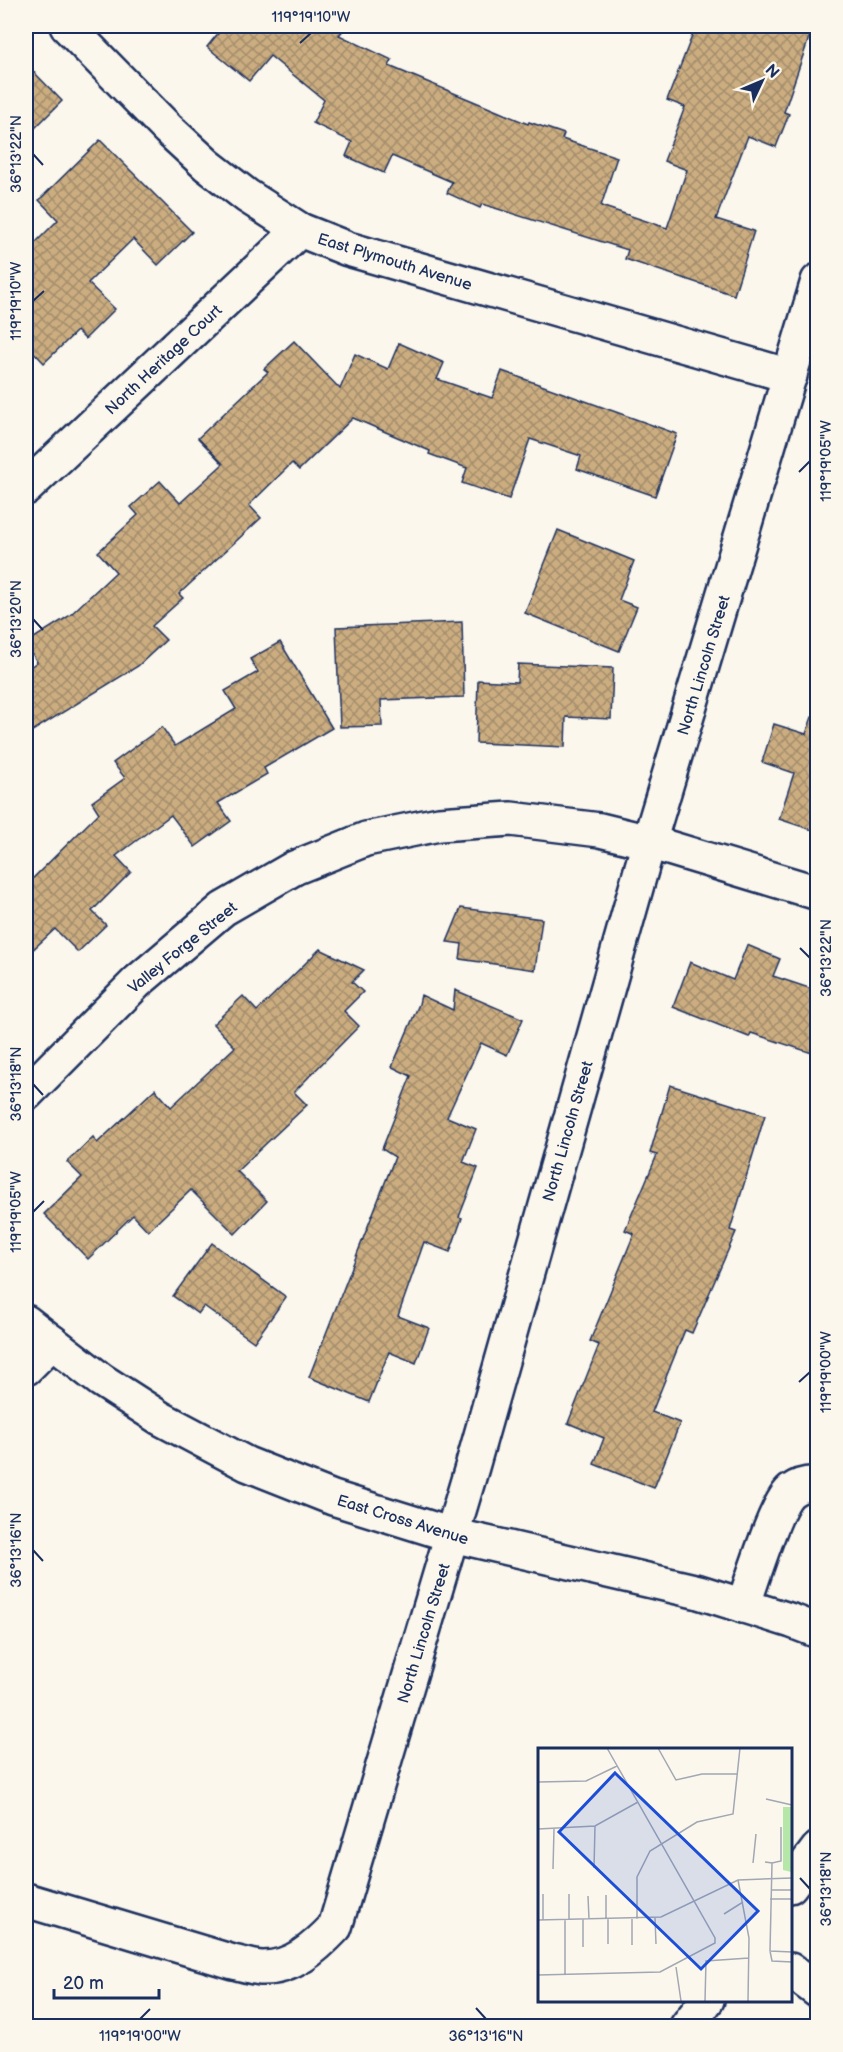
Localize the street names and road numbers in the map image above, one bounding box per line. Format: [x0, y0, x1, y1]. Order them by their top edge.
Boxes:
street label: East Plymouth Avenue [315, 230, 475, 295]
street label: North Heritage Court [102, 301, 226, 419]
street label: North Lincoln Street [674, 593, 735, 738]
street label: Valley Forge Street [125, 898, 241, 998]
street label: North Lincoln Street [539, 1059, 598, 1204]
street label: East Cross Avenue [335, 1491, 471, 1550]
street label: North Lincoln Street [394, 1561, 455, 1706]

